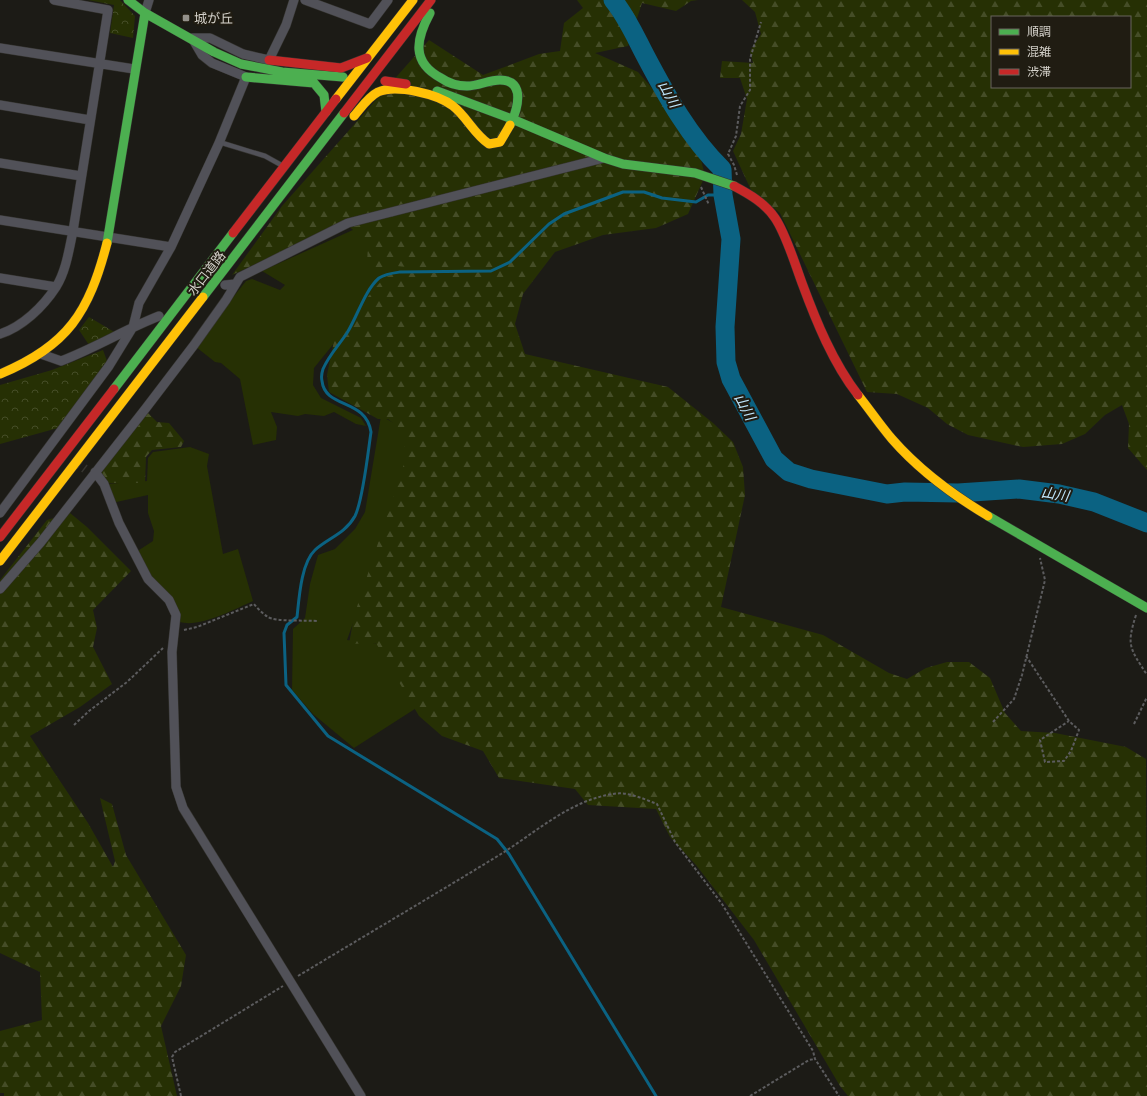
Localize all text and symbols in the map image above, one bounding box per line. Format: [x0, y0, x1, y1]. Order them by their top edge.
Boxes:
place label: 城が丘 [194, 10, 233, 26]
marker: 城が丘 [181, 13, 191, 23]
legend [991, 16, 1131, 88]
text: 順調 [1027, 24, 1051, 38]
text: 混雑 [1027, 44, 1051, 58]
text: 渋滞 [1027, 64, 1051, 78]
water label: 山川 [655, 77, 685, 112]
street label: 水口道路 [184, 248, 228, 298]
water label: 山川 [731, 390, 760, 425]
water label: 山川 [1040, 483, 1072, 504]

